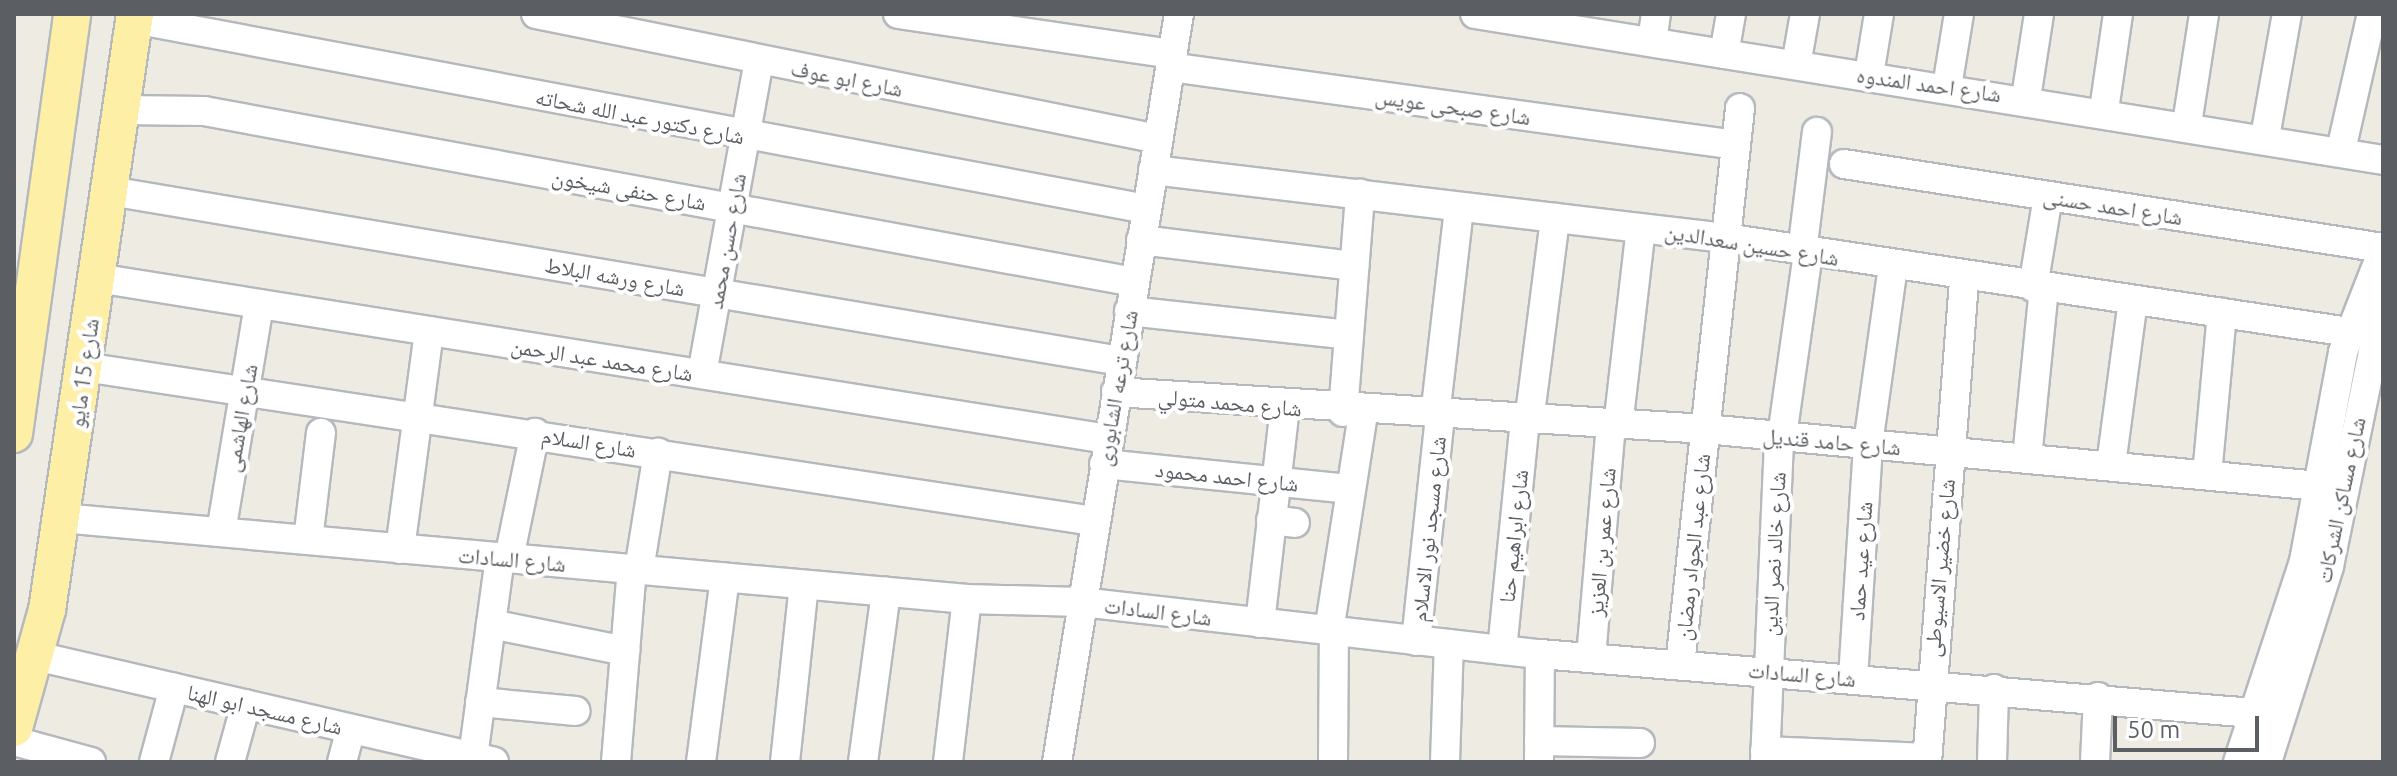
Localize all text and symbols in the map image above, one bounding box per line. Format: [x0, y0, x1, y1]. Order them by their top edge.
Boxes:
street label: شارع ابو عوف [789, 54, 905, 102]
street label: شارع احمد المندوه [1855, 61, 2003, 107]
street label: شارع صبحى عويس [1374, 82, 1532, 130]
street label: شارع دكتور عبد الله شحاته [533, 83, 747, 149]
street label: شارع حنفى شيخون [550, 162, 708, 216]
street label: شارع حسن محمد [701, 171, 751, 311]
street label: شارع احمد حسنى [2041, 182, 2185, 230]
street label: شارع حسين سعدالدين [1663, 217, 1841, 271]
street label: شارع ورشه البلاط [543, 251, 687, 301]
street label: شارع ترعه الشابورى [1089, 308, 1143, 468]
street label: شارع 15 مايو [62, 317, 104, 429]
street label: شارع محمد عبد الرحمن [509, 332, 695, 386]
street label: شارع الهاشمى [218, 362, 262, 474]
street label: شارع محمد متولي [1157, 383, 1303, 421]
street label: شارع مساكن الشركات [2310, 415, 2370, 585]
street label: شارع السلام [540, 421, 638, 463]
street label: شارع حامد قنديل [1762, 422, 1902, 460]
street label: شارع مسجد نور الاسلام [1405, 435, 1451, 623]
street label: شارع عبد الجواد رمضان [1669, 452, 1715, 642]
street label: شارع احمد محمود [1154, 455, 1300, 497]
street label: شارع عمر بن العزيز [1581, 466, 1621, 618]
street label: شارع ابراهيم حنا [1493, 468, 1533, 604]
street label: شارع خالد نصر الدين [1756, 471, 1790, 637]
street label: شارع خضير الاسيوطى [1918, 478, 1960, 658]
street label: شارع عيد حماد [1843, 501, 1877, 621]
street label: شارع السادات [457, 541, 567, 577]
street label: شارع السادات [1103, 591, 1213, 631]
street label: شارع السادات [1747, 656, 1857, 692]
street label: شارع مسجد ابو الهنا [185, 678, 345, 740]
scale bar [2117, 700, 2263, 750]
text: 50 m [2127, 716, 2180, 743]

